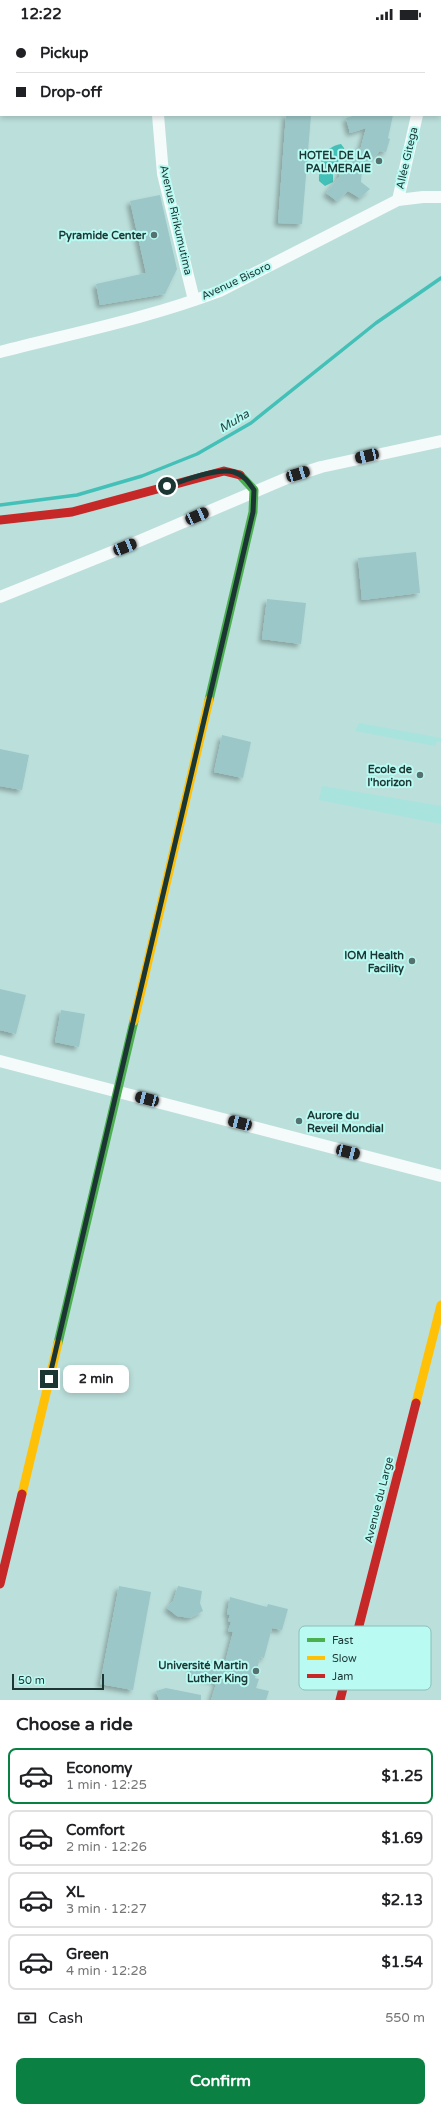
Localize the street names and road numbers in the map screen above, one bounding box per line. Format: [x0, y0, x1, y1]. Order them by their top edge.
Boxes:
street label: Allée Gitega [394, 126, 420, 190]
street label: Avenue Ririkumutima [157, 164, 195, 276]
street label: Avenue Bisoro [199, 259, 273, 303]
street label: Avenue du Large [362, 1456, 396, 1544]

